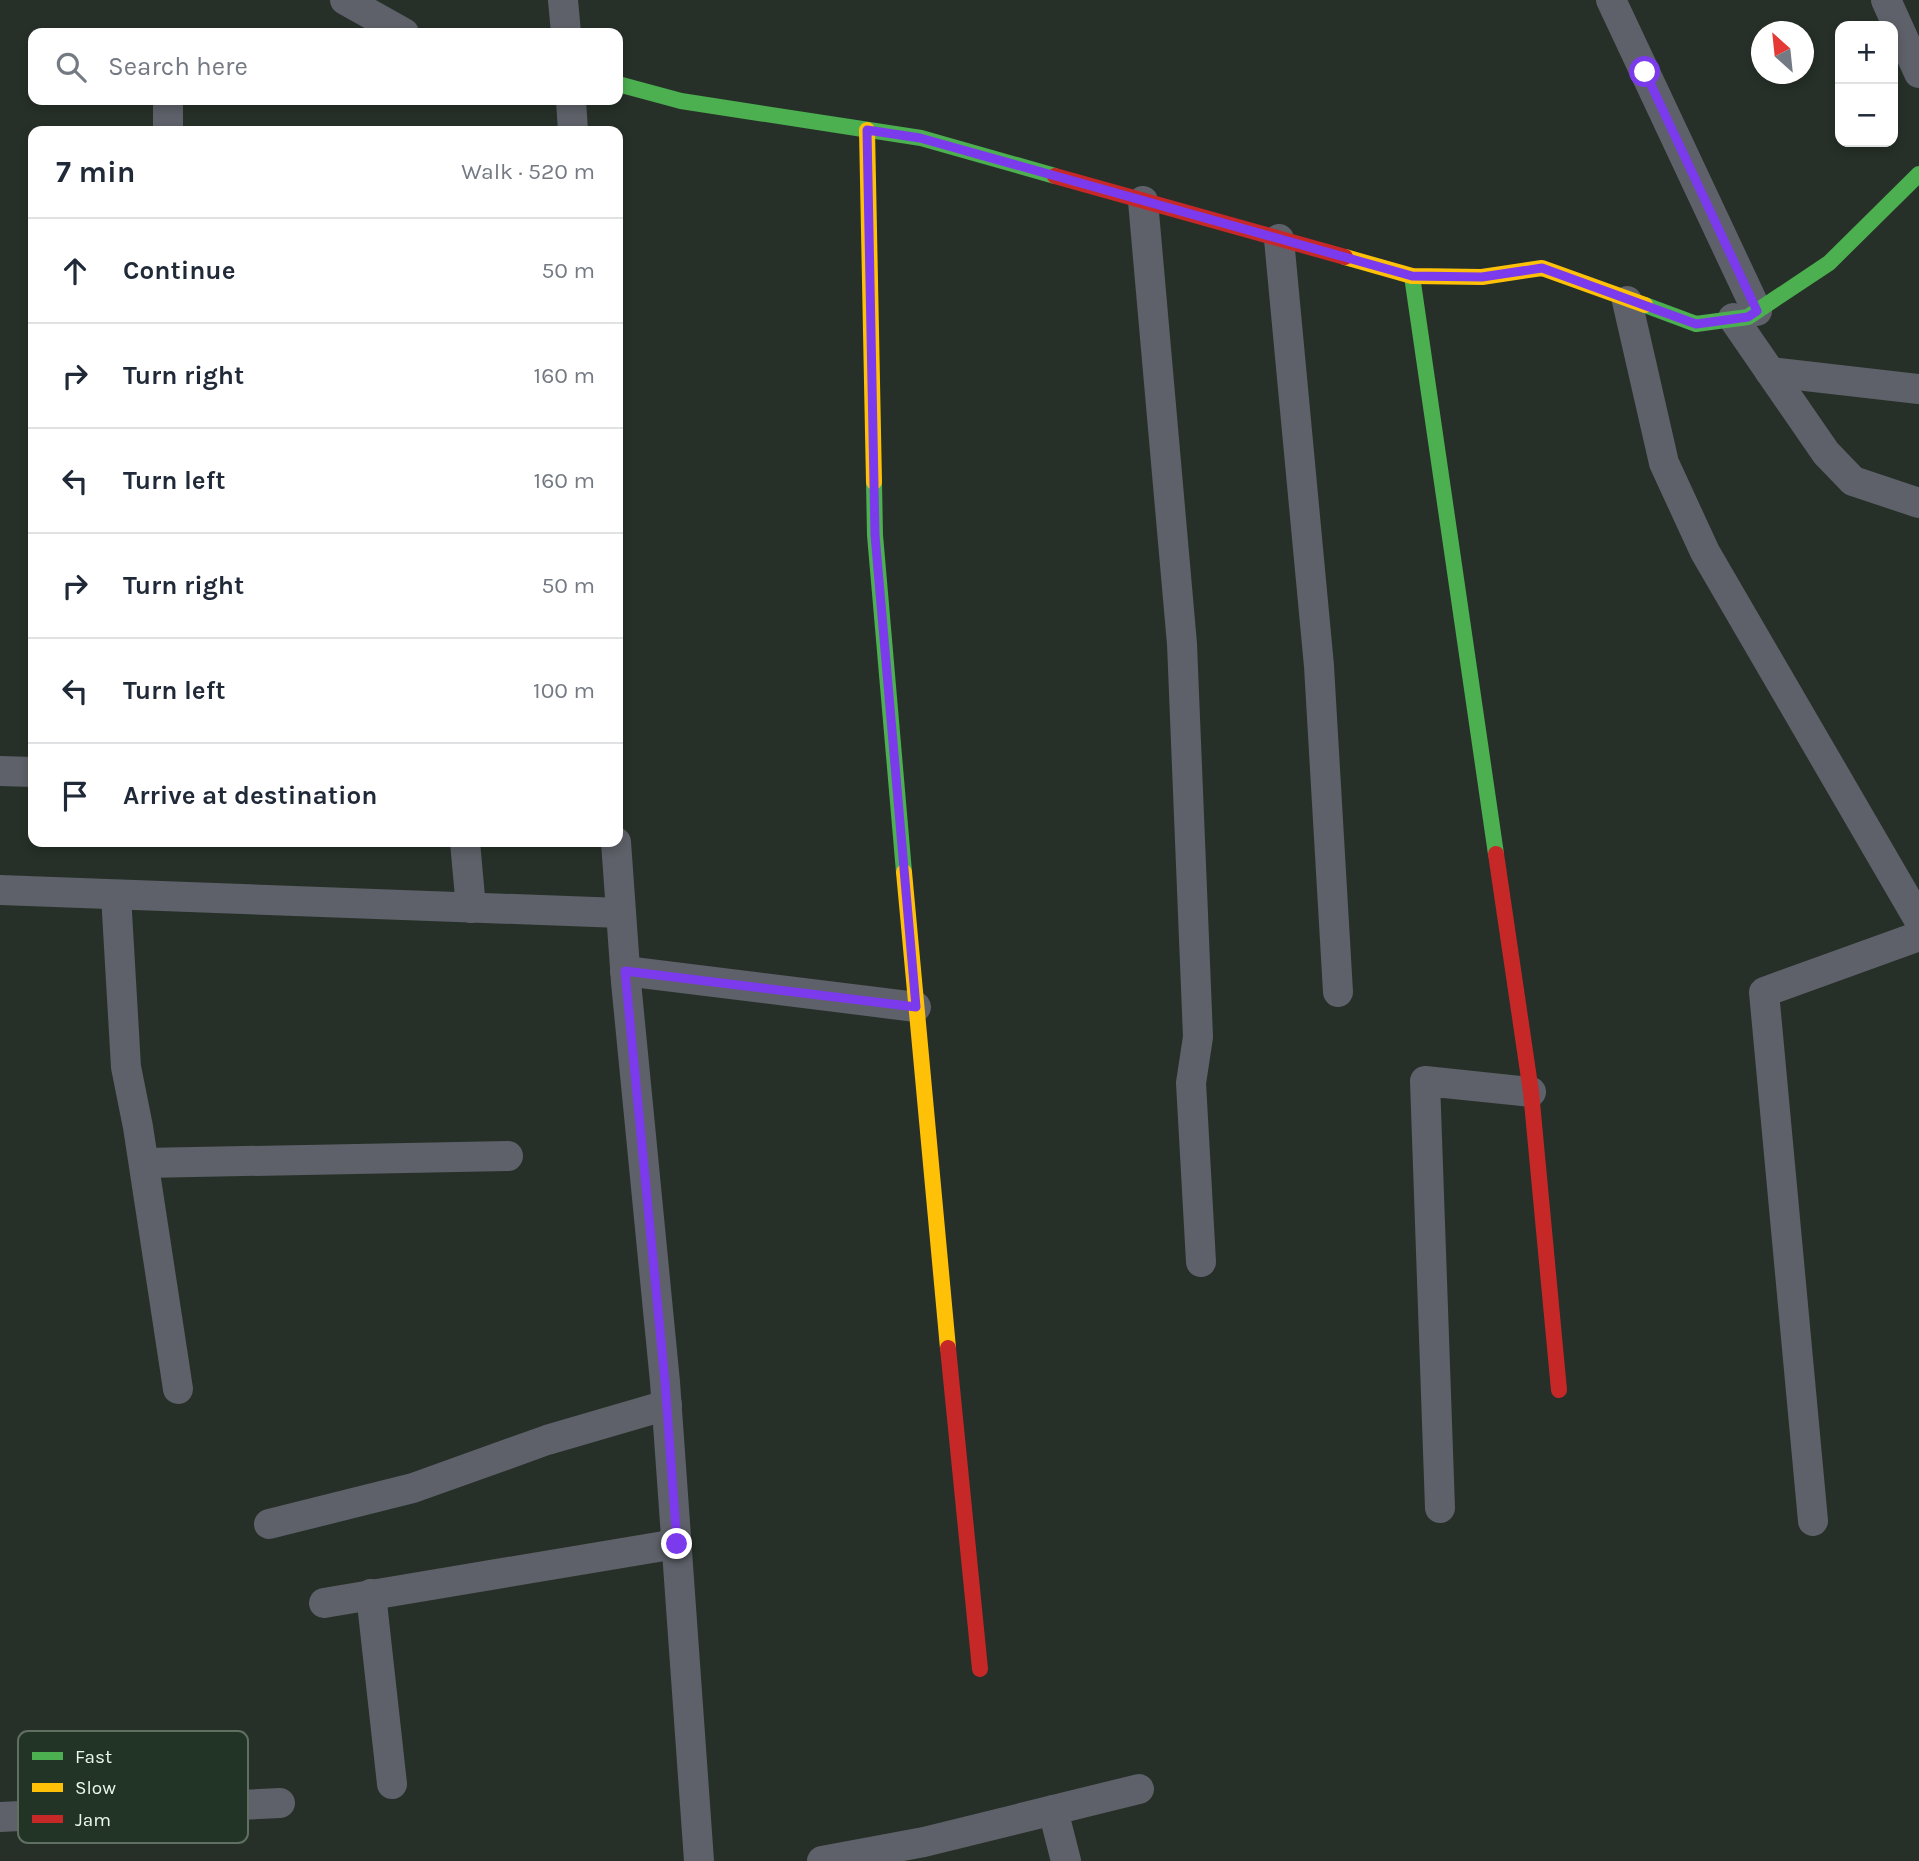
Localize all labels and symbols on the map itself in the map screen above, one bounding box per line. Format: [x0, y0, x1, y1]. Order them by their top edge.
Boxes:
north arrow [1751, 21, 1814, 84]
route start [1629, 56, 1660, 87]
route end [661, 1528, 692, 1559]
legend [18, 1731, 248, 1843]
text: Fast [75, 1746, 112, 1768]
text: Slow [75, 1777, 116, 1799]
text: Jam [75, 1809, 111, 1831]

